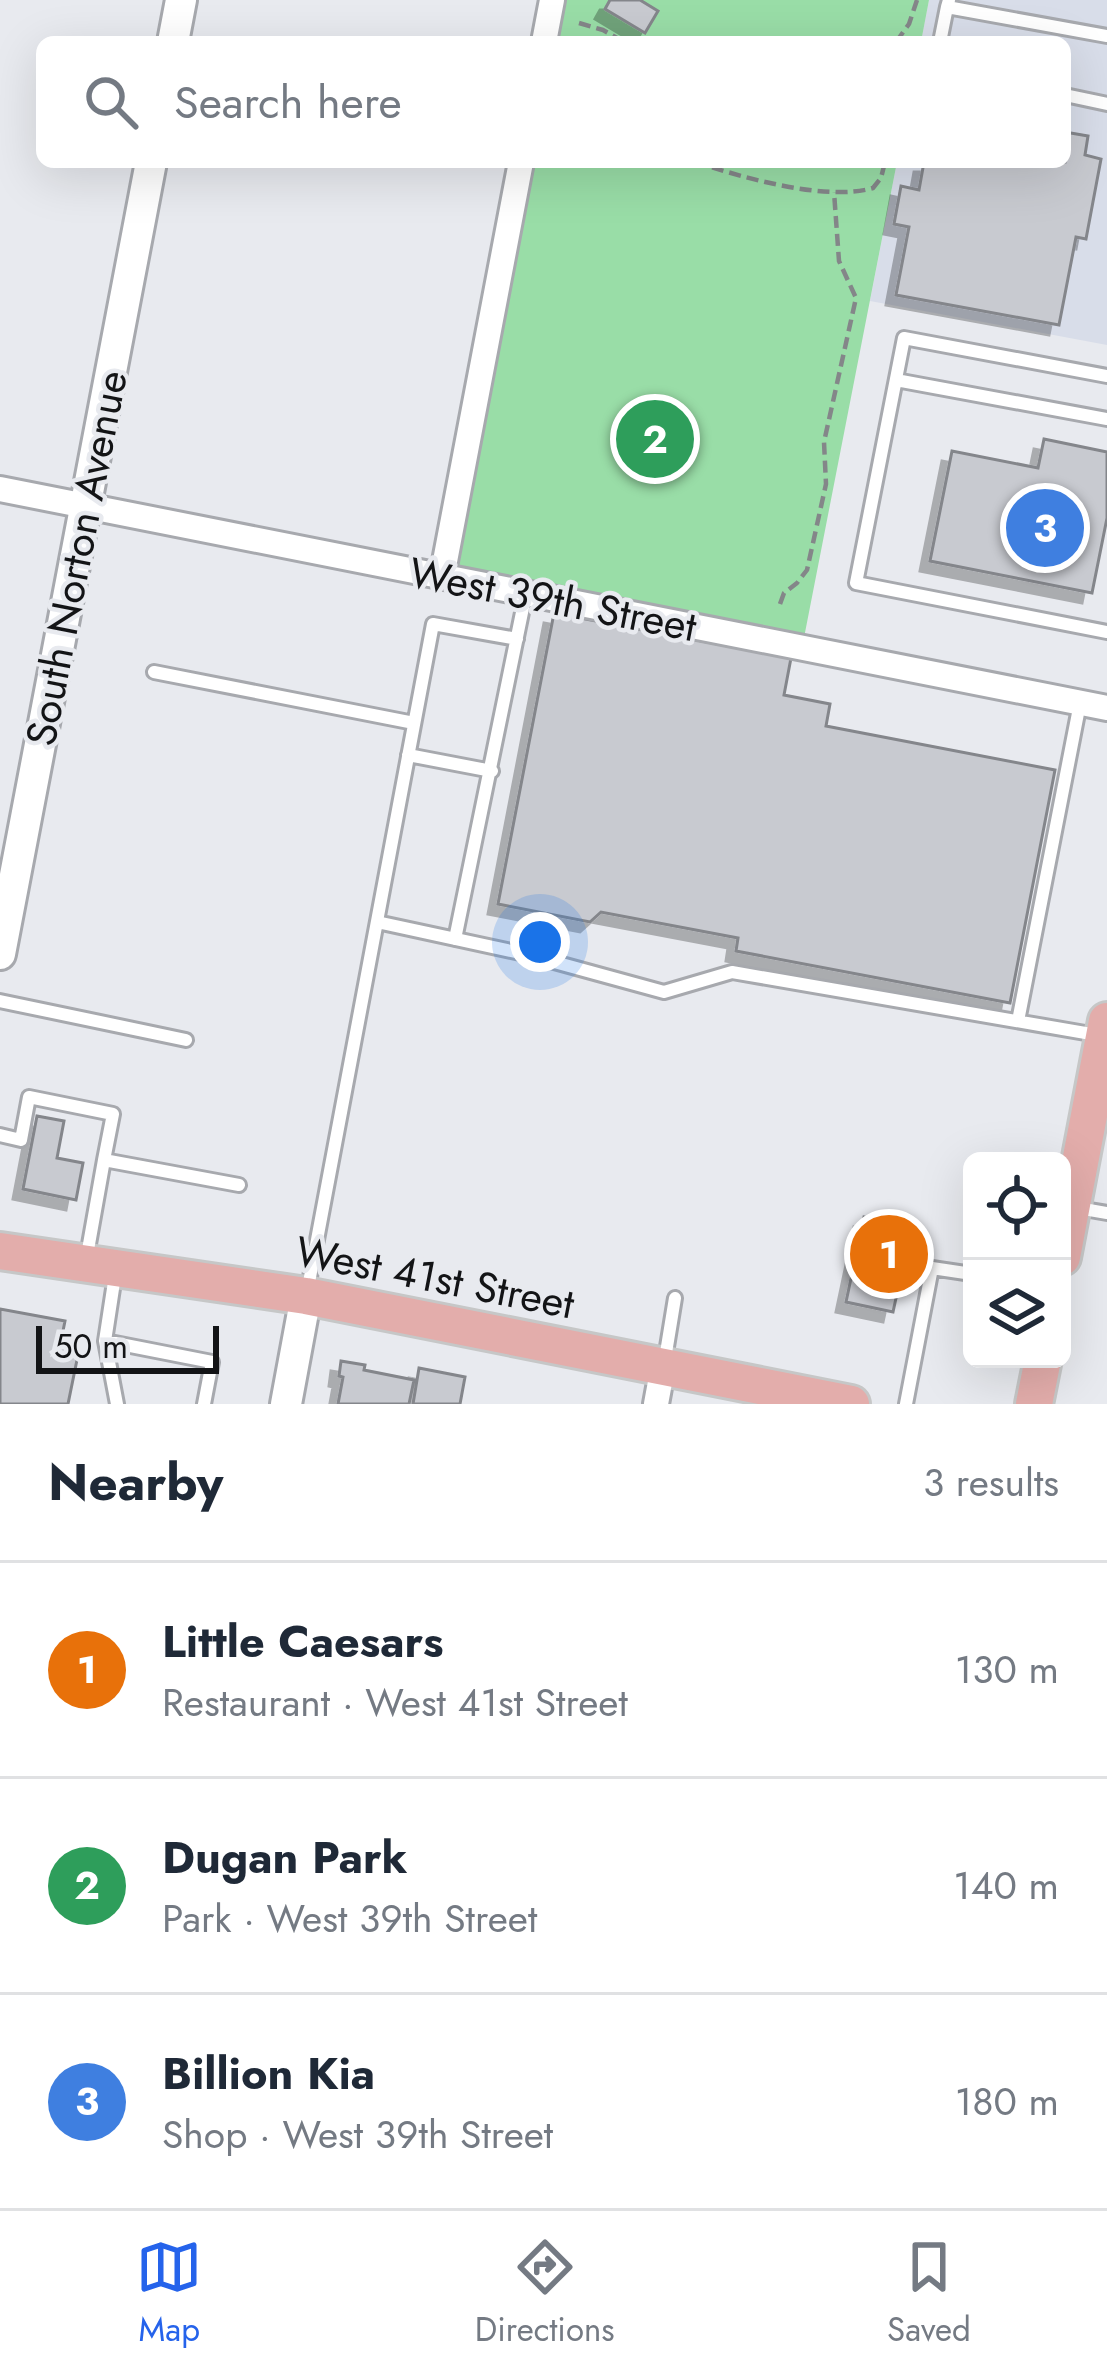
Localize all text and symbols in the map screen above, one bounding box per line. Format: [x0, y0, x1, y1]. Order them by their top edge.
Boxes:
search box [36, 36, 1071, 168]
icon: search [78, 69, 144, 135]
text: Search here [174, 70, 402, 135]
street label: South Norton Avenue [10, 365, 143, 751]
pin: 2 [616, 394, 694, 484]
pin: 3 [1006, 483, 1084, 573]
street label: West 39th Street [404, 542, 702, 657]
your location [510, 912, 570, 972]
map controls [963, 1152, 1071, 1368]
button: locate [963, 1152, 1071, 1260]
pin: 1 [850, 1209, 928, 1299]
street label: West 41st Street [290, 1221, 579, 1334]
button: layers [963, 1260, 1071, 1368]
scale bar [36, 1320, 219, 1373]
text: 50 m [54, 1323, 128, 1370]
text: Nearby [48, 1445, 223, 1519]
text: 3 results [923, 1454, 1059, 1511]
text: Little Caesars [162, 1609, 444, 1674]
text: 1 [77, 1641, 97, 1698]
text: 130 m [955, 1641, 1059, 1698]
text: Restaurant · West 41st Street [162, 1674, 628, 1731]
text: Dugan Park [162, 1825, 407, 1890]
text: 2 [74, 1857, 100, 1914]
text: 140 m [953, 1857, 1059, 1914]
text: Park · West 39th Street [162, 1890, 537, 1947]
text: Billion Kia [162, 2041, 375, 2106]
text: 3 [75, 2073, 99, 2130]
text: 180 m [955, 2073, 1059, 2130]
text: Shop · West 39th Street [162, 2106, 553, 2163]
tab: Map [136, 2234, 202, 2353]
tab: Directions [475, 2234, 615, 2353]
tab: Saved [887, 2234, 971, 2353]

